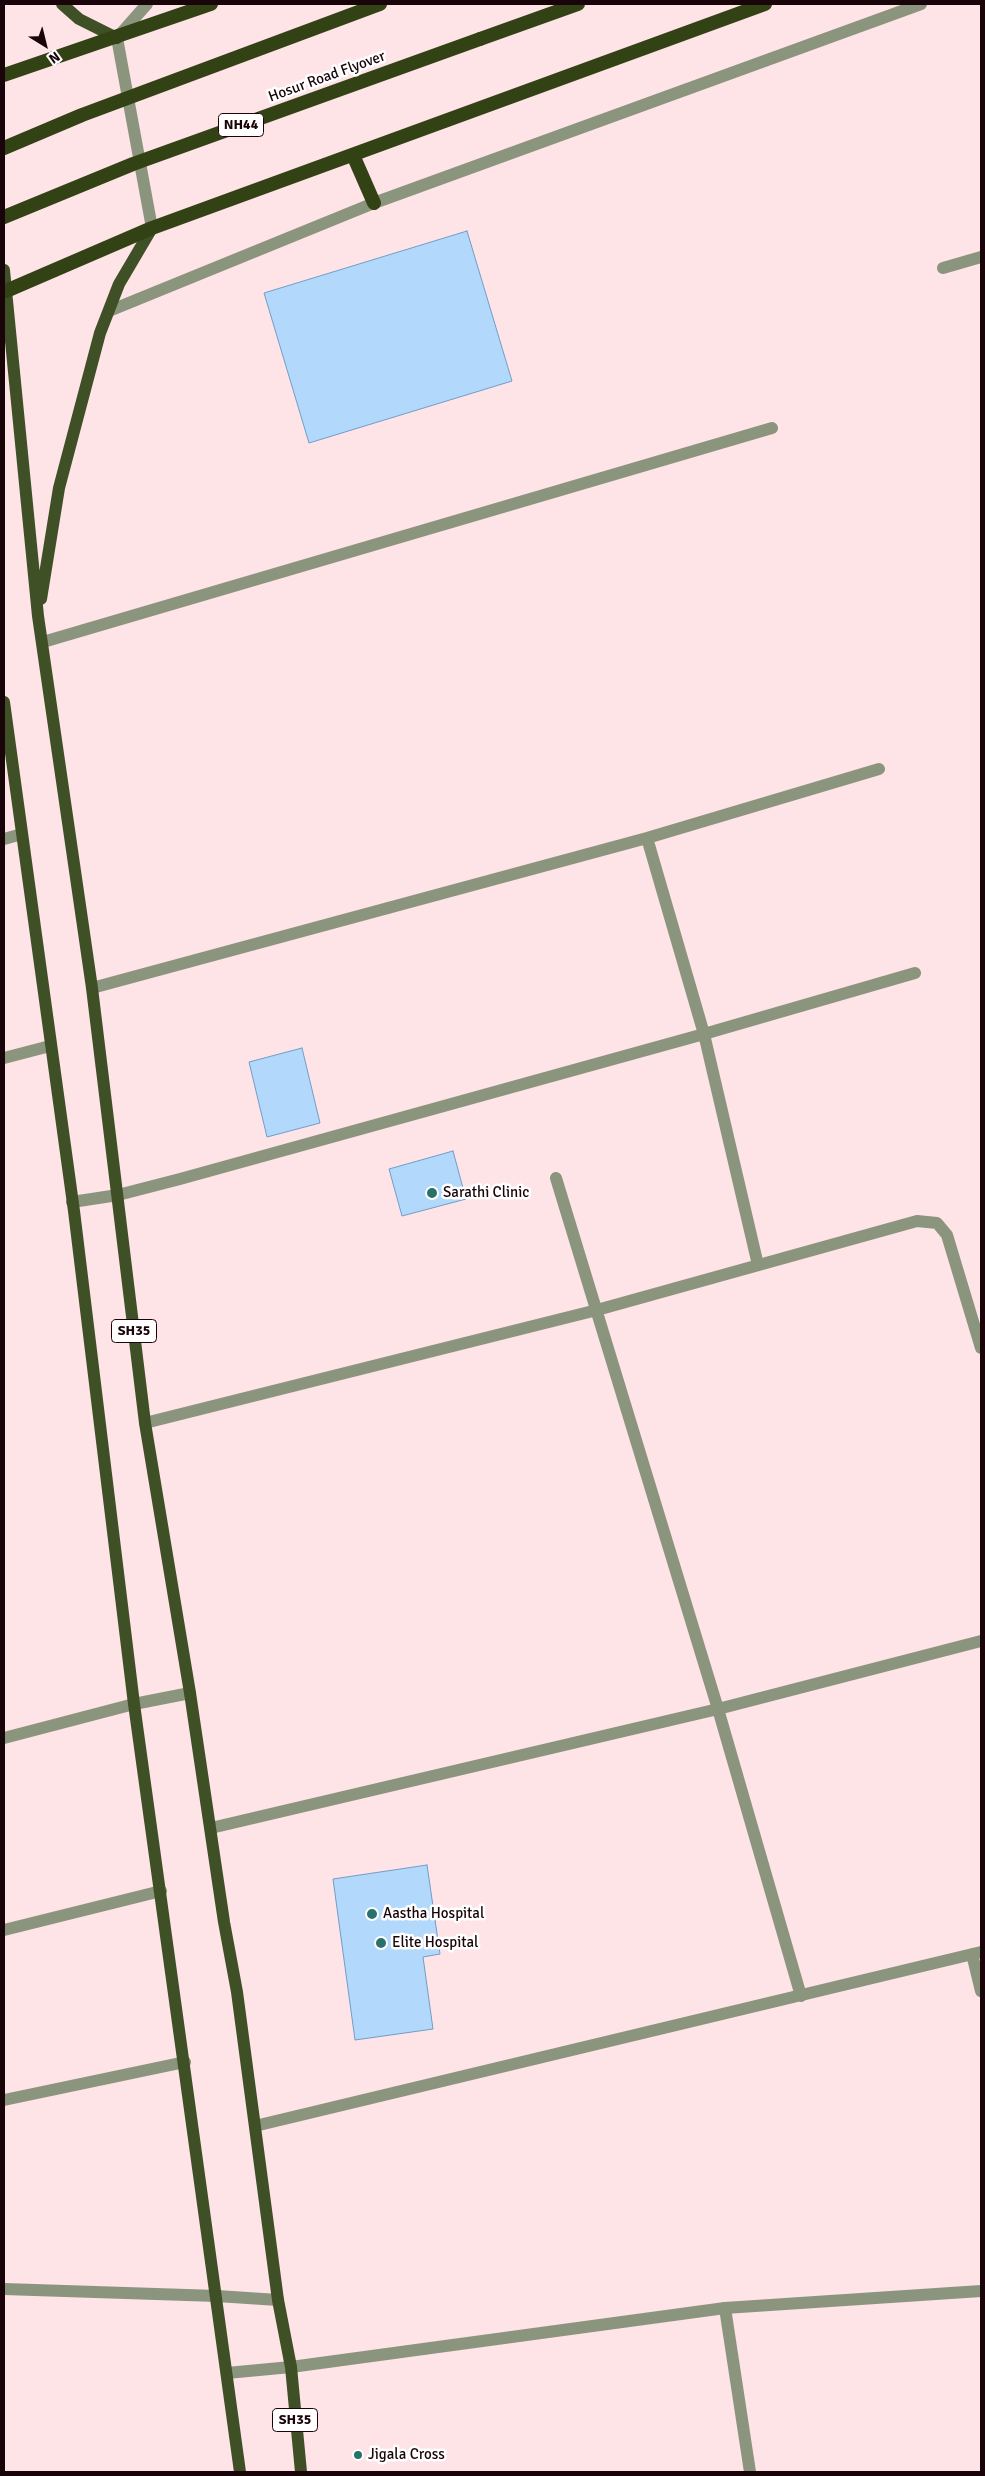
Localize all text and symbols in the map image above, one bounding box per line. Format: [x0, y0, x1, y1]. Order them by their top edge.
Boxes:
north arrow [20, 20, 70, 70]
street label: Hosur Road Flyover [266, 47, 388, 107]
text: N [45, 48, 63, 67]
road number: NH44 [218, 114, 264, 136]
place label: Sarathi Clinic [443, 1184, 529, 1202]
marker: Sarathi Clinic [425, 1186, 439, 1200]
road number: SH35 [112, 1320, 156, 1342]
place label: Aastha Hospital [383, 1905, 484, 1923]
marker: Aastha Hospital [365, 1907, 379, 1921]
place label: Elite Hospital [392, 1934, 478, 1952]
marker: Elite Hospital [374, 1936, 388, 1950]
road number: SH35 [272, 2408, 318, 2432]
place label: Jigala Cross [368, 2446, 445, 2464]
marker: Jigala Cross [352, 2449, 364, 2461]

